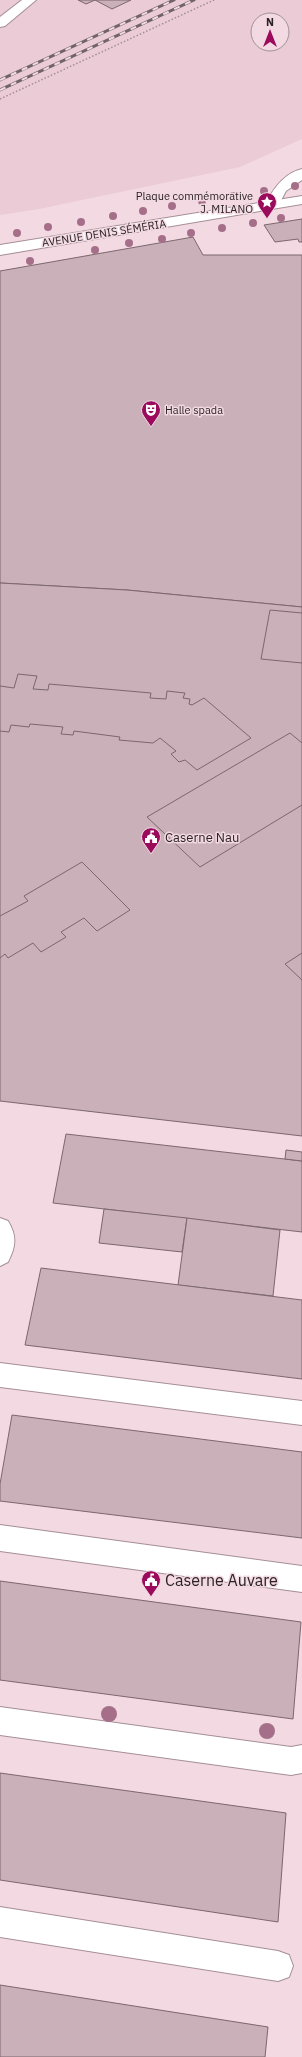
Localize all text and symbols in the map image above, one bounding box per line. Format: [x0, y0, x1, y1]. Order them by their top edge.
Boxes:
north arrow [250, 12, 290, 52]
text: N [266, 15, 274, 29]
place label: Plaque commémorative J. MILANO [136, 189, 253, 216]
place icon: Plaque commémorative J. MILANO [256, 191, 278, 219]
street label: AVENUE DENIS SÉMÉRIA [41, 216, 167, 250]
theatre icon: Halle spada [140, 399, 162, 427]
place label: Halle spada [165, 403, 223, 417]
public building icon: Caserne Nau [140, 826, 162, 854]
place label: Caserne Nau [165, 829, 239, 846]
public building icon: Caserne Auvare [140, 1569, 162, 1597]
place label: Caserne Auvare [165, 1570, 278, 1590]

